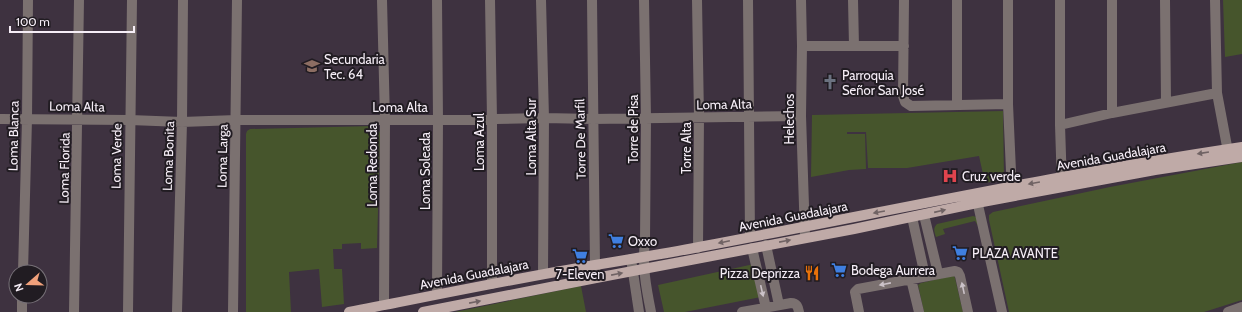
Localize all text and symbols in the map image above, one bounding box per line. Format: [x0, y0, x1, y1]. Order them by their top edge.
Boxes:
scale bar [10, 8, 134, 34]
text: 100 m [16, 14, 50, 29]
place label: Secundaria Tec. 64 [324, 51, 386, 82]
school or university icon: Secundaria Tec. 64 [303, 57, 321, 75]
place label: Parroquia Señor San José [842, 67, 924, 98]
church icon: Parroquia Señor San José [821, 73, 839, 91]
street label: Helechos [781, 93, 797, 144]
street label: Torre de Pisa [625, 94, 641, 164]
street label: Loma Alta [696, 96, 753, 112]
street label: Loma Alta [49, 98, 106, 114]
street label: Loma Alta Sur [523, 98, 539, 176]
street label: Loma Alta [372, 99, 429, 115]
street label: Torre De Marfil [571, 99, 589, 179]
street label: Loma Blanca [4, 100, 22, 171]
street label: Loma Azul [471, 113, 487, 171]
street label: Loma Bonita [159, 120, 177, 191]
street label: Torre Alta [678, 121, 694, 174]
street label: Loma Verde [107, 123, 125, 189]
street label: Loma Larga [213, 123, 231, 188]
street label: Loma Redonda [364, 123, 380, 207]
street label: Loma Florida [55, 131, 73, 204]
street label: Loma Soleada [417, 131, 433, 210]
street label: Avenida Guadalajara [1055, 138, 1168, 174]
one-way arrow [1197, 150, 1210, 156]
hospital icon: Cruz verde [941, 167, 959, 185]
place label: Cruz verde [962, 168, 1021, 184]
one-way arrow [1028, 180, 1040, 186]
street label: Avenida Guadalajara [737, 197, 850, 235]
one-way arrow [935, 208, 947, 214]
one-way arrow [873, 210, 885, 216]
supermarket icon: Oxxo [607, 232, 625, 250]
place label: Oxxo [628, 233, 657, 249]
one-way arrow [779, 238, 792, 244]
one-way arrow [718, 240, 730, 246]
supermarket icon: PLAZA AVANTE [951, 244, 969, 262]
place label: PLAZA AVANTE [972, 245, 1058, 261]
supermarket icon: 7-Eleven [571, 247, 589, 265]
street label: Avenida Guadalajara [418, 255, 531, 293]
supermarket icon: Bodega Aurrera [830, 261, 848, 279]
place label: Bodega Aurrera [851, 262, 936, 278]
north arrow [8, 264, 48, 304]
restaurant icon: Pizza Deprizza [803, 264, 821, 282]
place label: Pizza Deprizza [720, 265, 801, 281]
place label: 7-Eleven [556, 266, 604, 282]
one-way arrow [610, 271, 623, 277]
text: N [11, 281, 27, 293]
one-way arrow [879, 281, 891, 287]
one-way arrow [959, 282, 965, 294]
one-way arrow [759, 285, 765, 297]
one-way arrow [469, 298, 481, 304]

